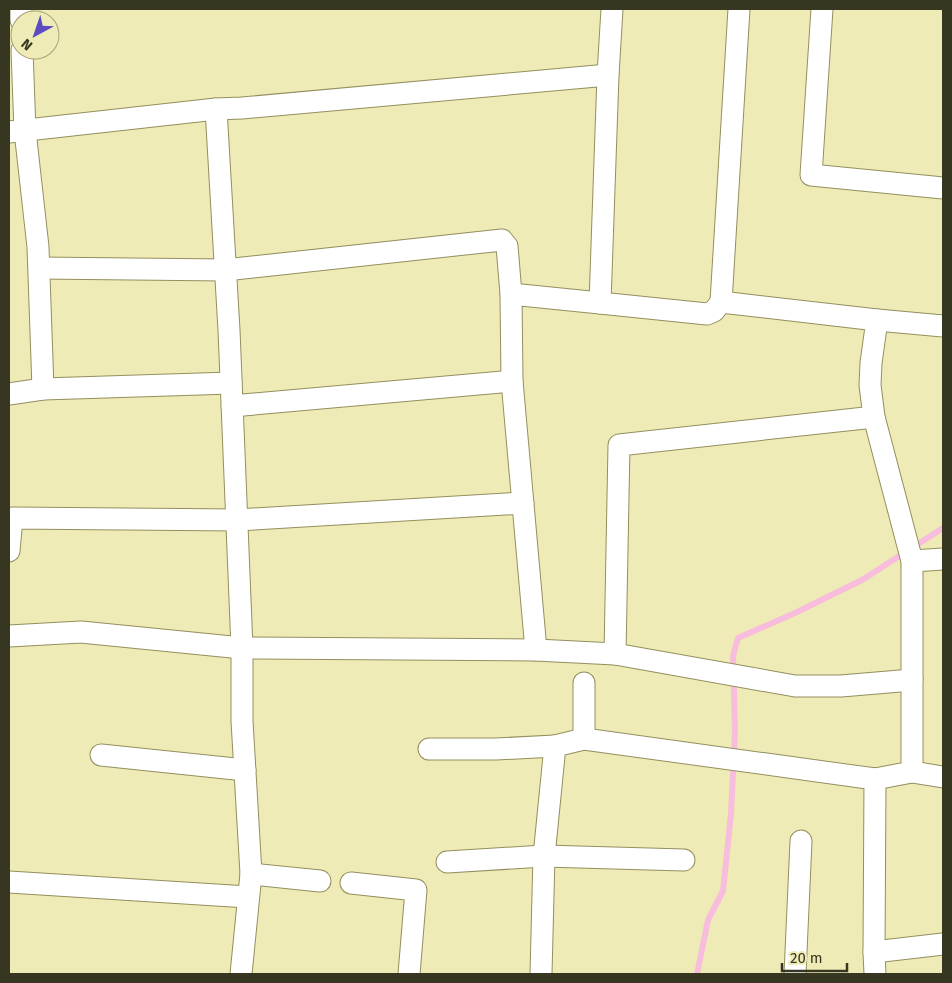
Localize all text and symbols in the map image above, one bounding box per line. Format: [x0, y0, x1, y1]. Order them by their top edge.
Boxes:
north arrow [10, 10, 60, 60]
text: N [18, 35, 36, 54]
scale bar [782, 940, 847, 972]
text: 20 m [790, 949, 823, 967]

